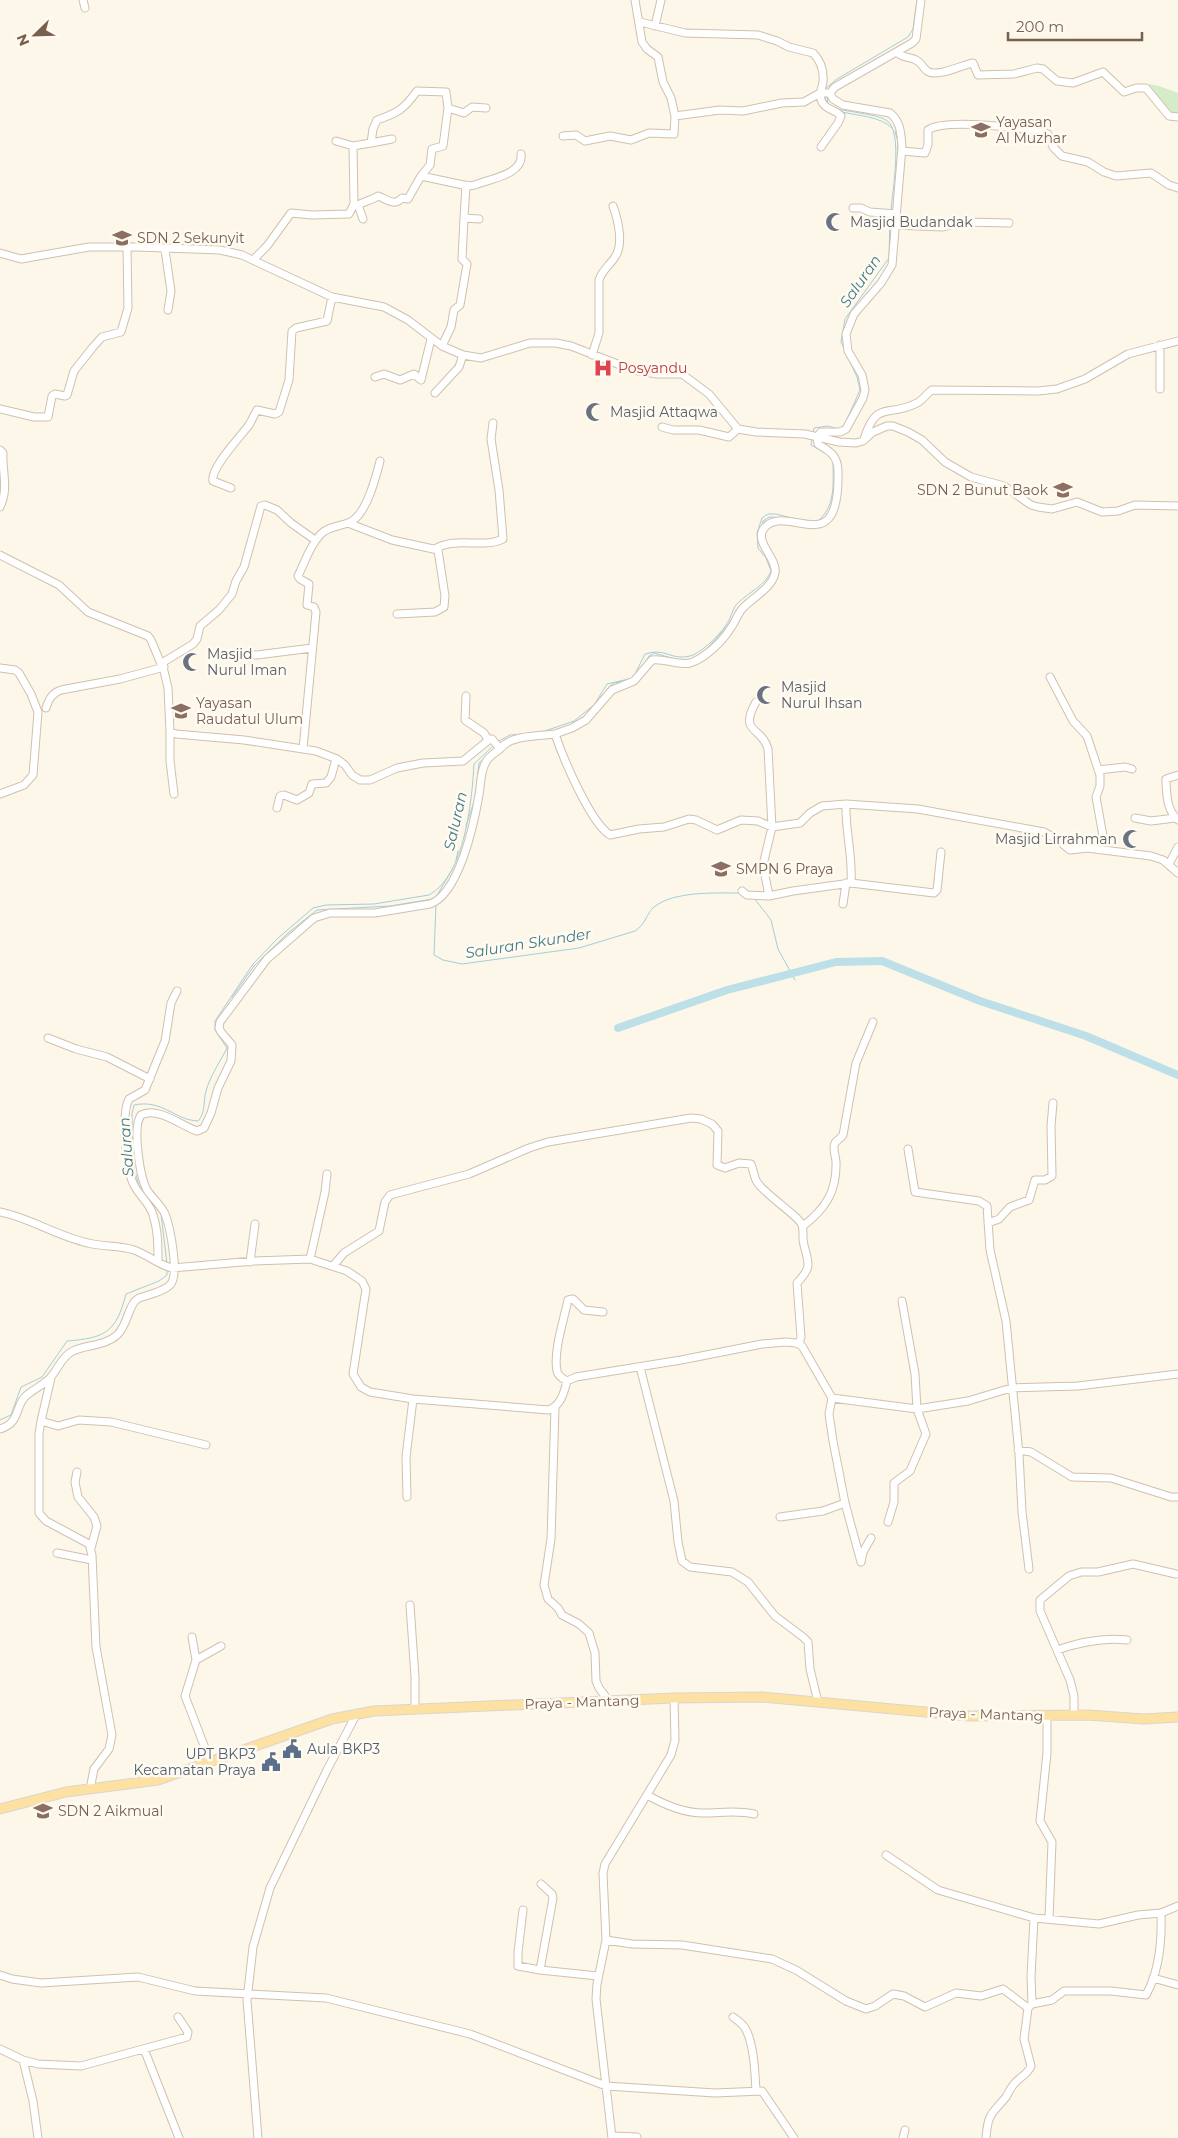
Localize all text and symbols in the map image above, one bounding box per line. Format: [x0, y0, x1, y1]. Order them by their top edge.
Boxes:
north arrow [10, 10, 60, 60]
scale bar [1008, 10, 1142, 42]
text: 200 m [1016, 17, 1064, 36]
text: N [13, 31, 34, 49]
place label: Yayasan Al Muzhar [996, 113, 1067, 147]
school or university icon: Yayasan Al Muzhar [970, 119, 992, 141]
mosque icon: Masjid Budandak [824, 211, 846, 233]
place label: Masjid Budandak [850, 213, 973, 231]
school or university icon: SDN 2 Sekunyit [111, 227, 133, 249]
place label: SDN 2 Sekunyit [137, 229, 245, 247]
water label: Saluran [835, 251, 885, 311]
hospital icon: Posyandu [592, 357, 614, 379]
place label: Posyandu [618, 359, 687, 377]
mosque icon: Masjid Attaqwa [584, 401, 606, 423]
place label: Masjid Attaqwa [610, 403, 718, 421]
school or university icon: SDN 2 Bunut Baok [1052, 479, 1074, 501]
place label: SDN 2 Bunut Baok [917, 481, 1049, 499]
place label: Masjid Nurul Iman [207, 645, 287, 679]
mosque icon: Masjid Nurul Iman [181, 651, 203, 673]
place label: Masjid Nurul Ihsan [781, 678, 863, 712]
mosque icon: Masjid Nurul Ihsan [755, 684, 777, 706]
place label: Yayasan Raudatul Ulum [196, 694, 303, 728]
school or university icon: Yayasan Raudatul Ulum [170, 700, 192, 722]
water label: Saluran [439, 790, 471, 852]
mosque icon: Masjid Lirrahman [1121, 828, 1143, 850]
place label: Masjid Lirrahman [995, 830, 1117, 848]
school or university icon: SMPN 6 Praya [710, 858, 732, 880]
place label: SMPN 6 Praya [736, 860, 833, 878]
water label: Saluran Skunder [464, 924, 593, 962]
water label: Saluran [114, 1117, 138, 1177]
street label: Praya - Mantang [524, 1691, 640, 1713]
street label: Praya - Mantang [928, 1703, 1044, 1725]
public building icon: Aula BKP3 [281, 1738, 303, 1760]
place label: Aula BKP3 [307, 1740, 380, 1758]
place label: UPT BKP3 Kecamatan Praya [134, 1745, 256, 1779]
public building icon: UPT BKP3 Kecamatan Praya [260, 1751, 282, 1773]
school or university icon: SDN 2 Aikmual [32, 1800, 54, 1822]
place label: SDN 2 Aikmual [58, 1802, 163, 1820]

